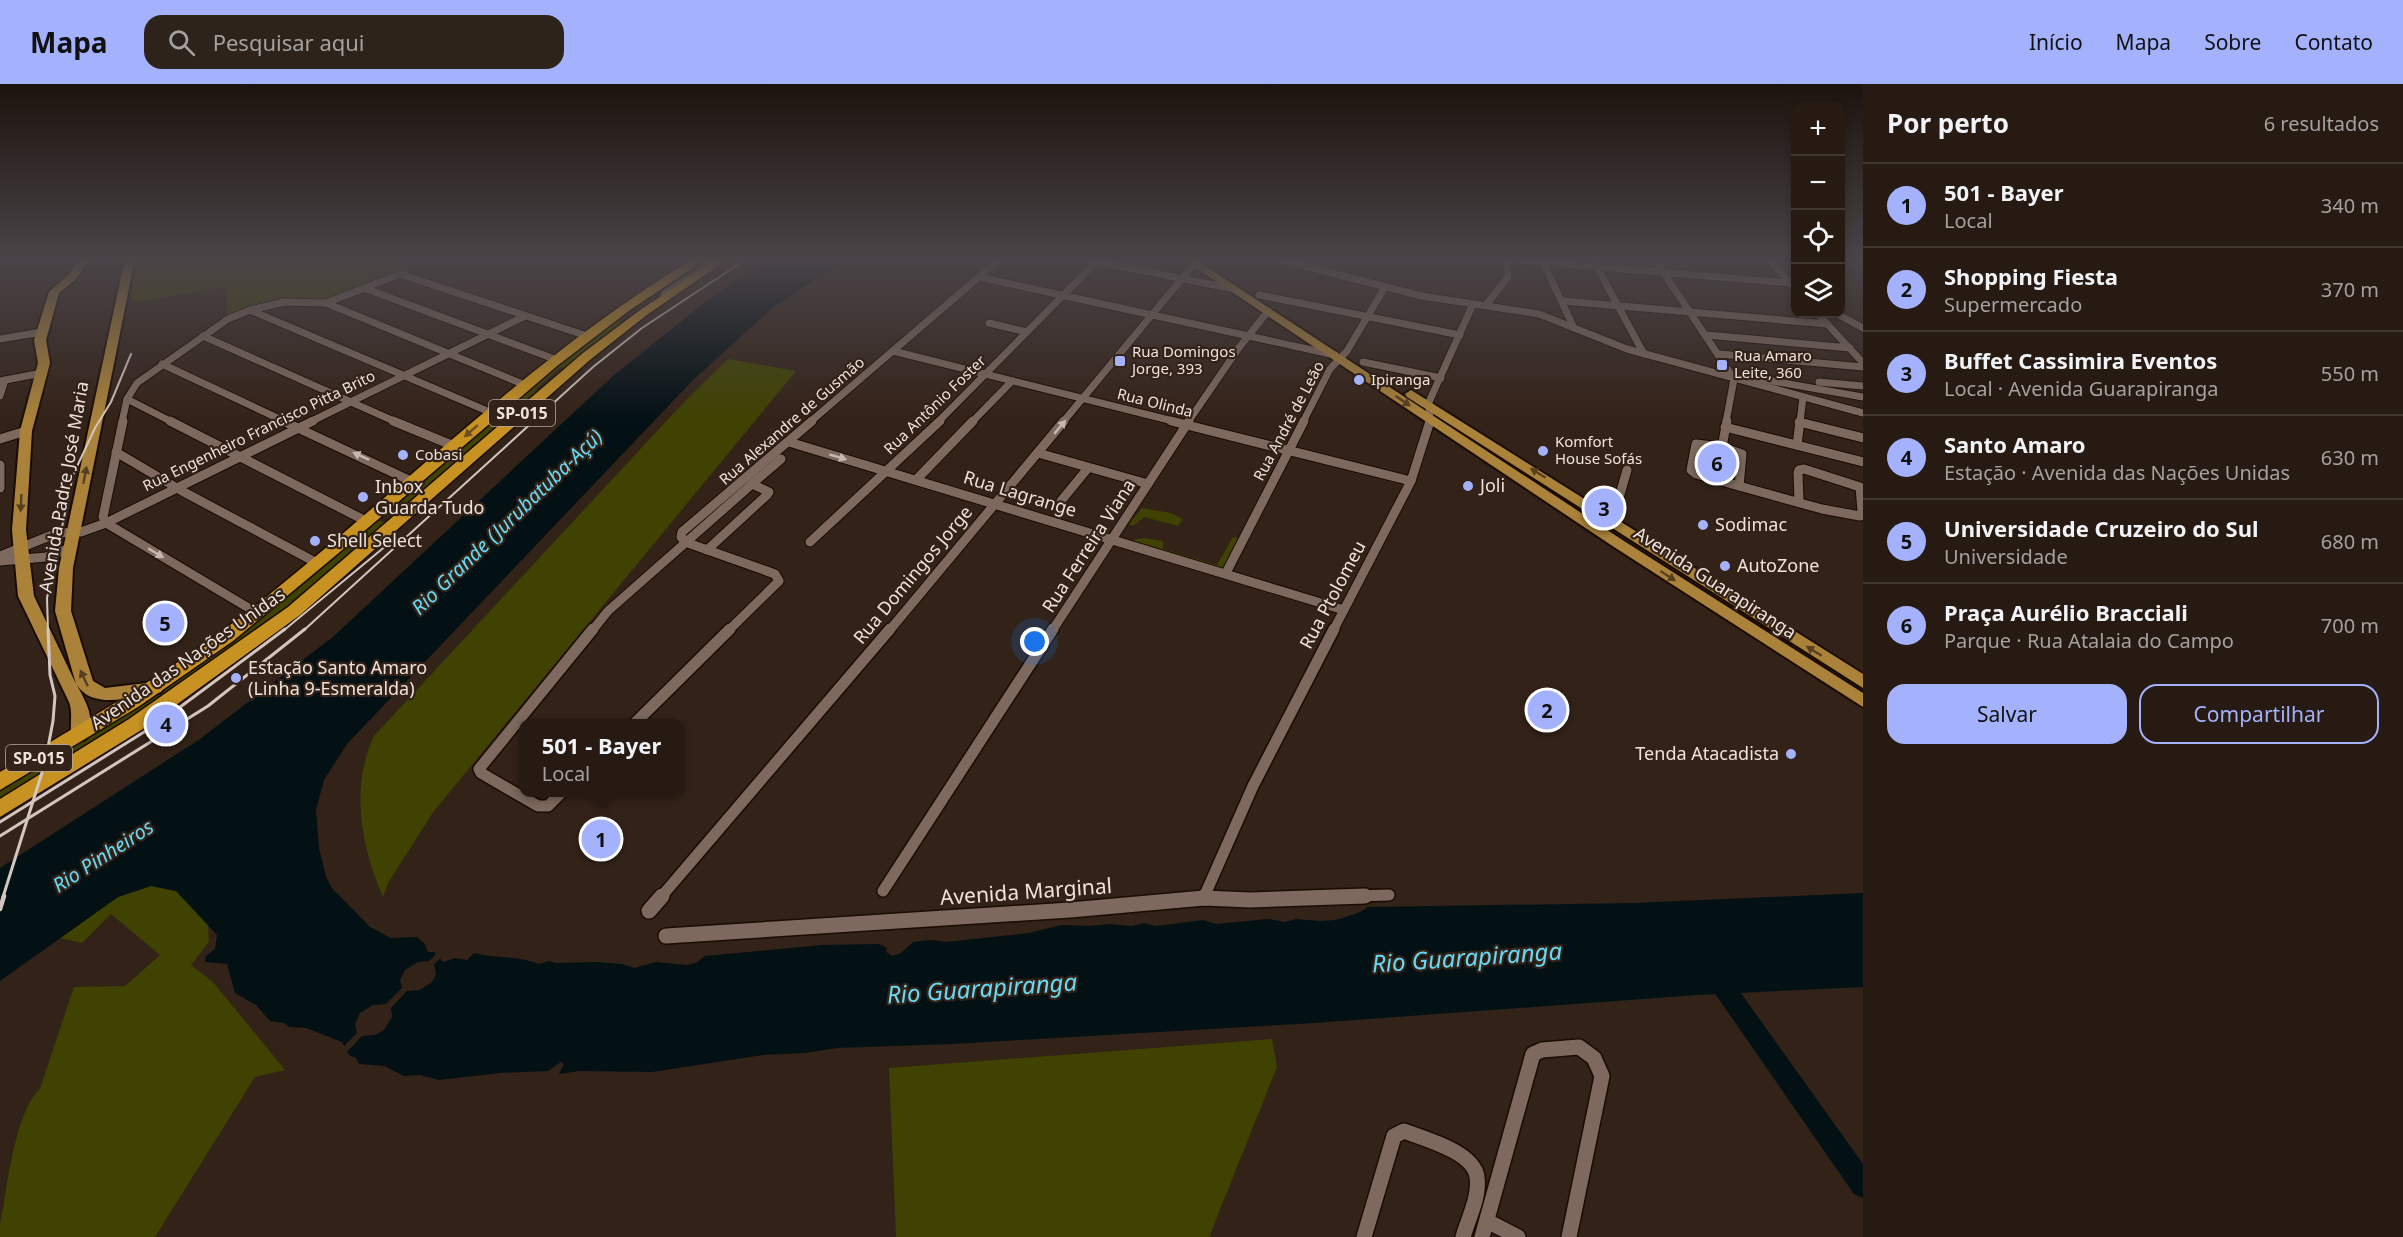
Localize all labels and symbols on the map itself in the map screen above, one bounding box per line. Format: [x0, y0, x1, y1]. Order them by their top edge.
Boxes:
place label: Rua Domingos Jorge, 393 [1130, 341, 1236, 378]
place label: Rua Amaro Leite, 360 [1734, 345, 1812, 382]
street label: Rua Antônio Foster [879, 350, 990, 458]
street label: Rua Alexandre de Gusmão [715, 352, 868, 489]
marker: Rua Domingos Jorge, 393 [1113, 354, 1127, 368]
street label: Rua André de Leão [1248, 357, 1328, 484]
marker: Rua Amaro Leite, 360 [1715, 358, 1729, 372]
street label: Rua Engenheiro Francisco Pitta Brito [139, 365, 378, 495]
place label: Ipiranga [1371, 369, 1430, 389]
marker: Ipiranga [1352, 373, 1366, 387]
street label: Avenida Padre José Maria [33, 379, 93, 594]
street label: Rua Olinda [1115, 383, 1195, 421]
one-way arrow [1395, 395, 1411, 406]
road number: SP-015 [489, 400, 555, 426]
one-way arrow [1053, 420, 1066, 435]
water label: Rio Grande (Jurubatuba-Açú) [405, 423, 608, 620]
one-way arrow [464, 424, 479, 437]
place label: Komfort House Sofás [1555, 431, 1642, 468]
pin: 6 [1698, 440, 1736, 485]
place label: Cobasi [415, 444, 462, 464]
marker: Komfort House Sofás [1536, 444, 1550, 458]
marker: Cobasi [396, 448, 410, 462]
one-way arrow [353, 451, 370, 460]
one-way arrow [830, 453, 848, 462]
street label: Rua Lagrange [961, 464, 1080, 522]
one-way arrow [81, 466, 90, 485]
one-way arrow [1530, 468, 1546, 479]
place label: Joli [1478, 473, 1505, 497]
place label: Inbox Guarda Tudo [375, 474, 484, 519]
street label: Rua Ferreira Viana [1036, 474, 1140, 617]
marker: Joli [1461, 479, 1475, 493]
pin: 3 [1584, 486, 1624, 530]
marker: Inbox Guarda Tudo [356, 490, 370, 504]
one-way arrow [16, 493, 25, 512]
street label: Rua Domingos Jorge [847, 500, 977, 648]
place label: Sodimac [1715, 512, 1787, 536]
marker: Sodimac [1696, 518, 1710, 532]
street label: Avenida Guarapiranga [1630, 521, 1801, 644]
place label: Shell Select [327, 528, 423, 552]
marker: Shell Select [308, 534, 322, 548]
street label: Rua Ptolomeu [1294, 536, 1371, 653]
one-way arrow [148, 548, 164, 559]
place label: AutoZone [1737, 553, 1819, 577]
marker: AutoZone [1718, 559, 1732, 573]
one-way arrow [1660, 570, 1676, 581]
street label: Avenida das Nações Unidas [85, 582, 289, 735]
pin: 5 [146, 600, 184, 646]
your location [1020, 627, 1049, 656]
one-way arrow [1806, 645, 1822, 656]
place label: Estação Santo Amaro (Linha 9-Esmeralda) [248, 655, 427, 700]
one-way arrow [79, 669, 89, 687]
marker: Estação Santo Amaro (Linha 9-Esmeralda) [229, 671, 243, 685]
pin: 2 [1528, 688, 1566, 732]
pin: 4 [146, 702, 186, 746]
place label: Tenda Atacadista [1635, 741, 1779, 765]
road number: SP-015 [6, 745, 72, 771]
marker: Tenda Atacadista [1784, 747, 1798, 761]
water label: Rio Pinheiros [47, 813, 159, 898]
pin: 1 [582, 816, 620, 861]
street label: Avenida Marginal [939, 871, 1113, 911]
water label: Rio Guarapiranga [1371, 933, 1563, 980]
water label: Rio Guarapiranga [886, 964, 1078, 1011]

